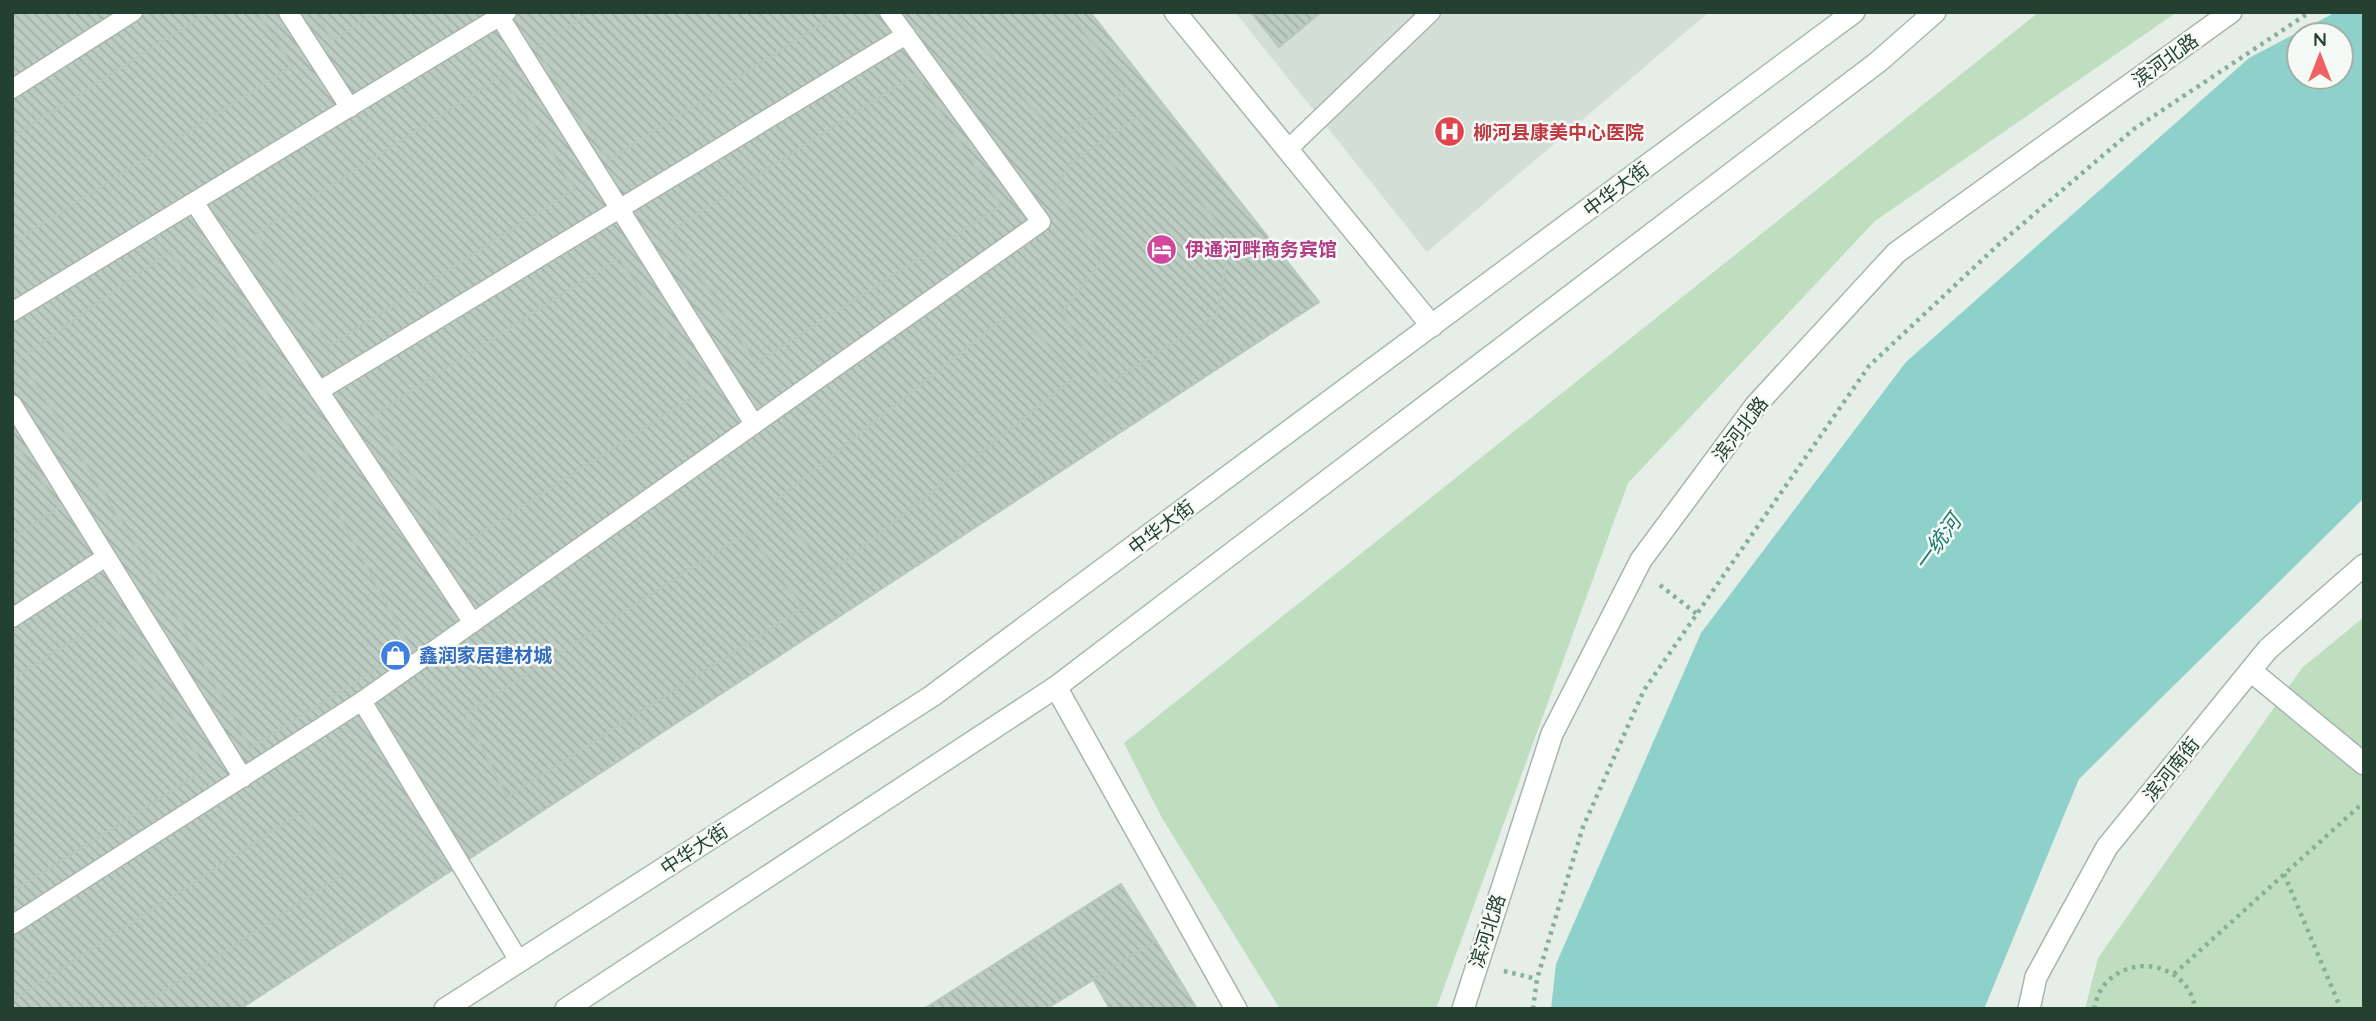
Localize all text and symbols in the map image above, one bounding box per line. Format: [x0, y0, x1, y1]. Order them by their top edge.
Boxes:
north arrow [2285, 21, 2355, 91]
text: N [2313, 27, 2327, 51]
street label: 滨河北路 [2127, 28, 2203, 92]
hospital icon: 柳河县康美中心医院 [1433, 115, 1467, 149]
place label: 柳河县康美中心医院 [1473, 120, 1644, 144]
street label: 中华大街 [1578, 157, 1654, 221]
hotel icon: 伊通河畔商务宾馆 [1145, 232, 1179, 266]
place label: 伊通河畔商务宾馆 [1185, 237, 1337, 261]
street label: 滨河北路 [1707, 392, 1773, 466]
street label: 中华大街 [1123, 495, 1199, 559]
water label: 一统河 [1908, 506, 1968, 575]
shop icon: 鑫润家居建材城 [379, 638, 413, 672]
place label: 鑫润家居建材城 [419, 643, 552, 667]
street label: 滨河南街 [2138, 732, 2204, 806]
street label: 中华大街 [656, 818, 732, 880]
street label: 滨河北路 [1464, 891, 1510, 971]

